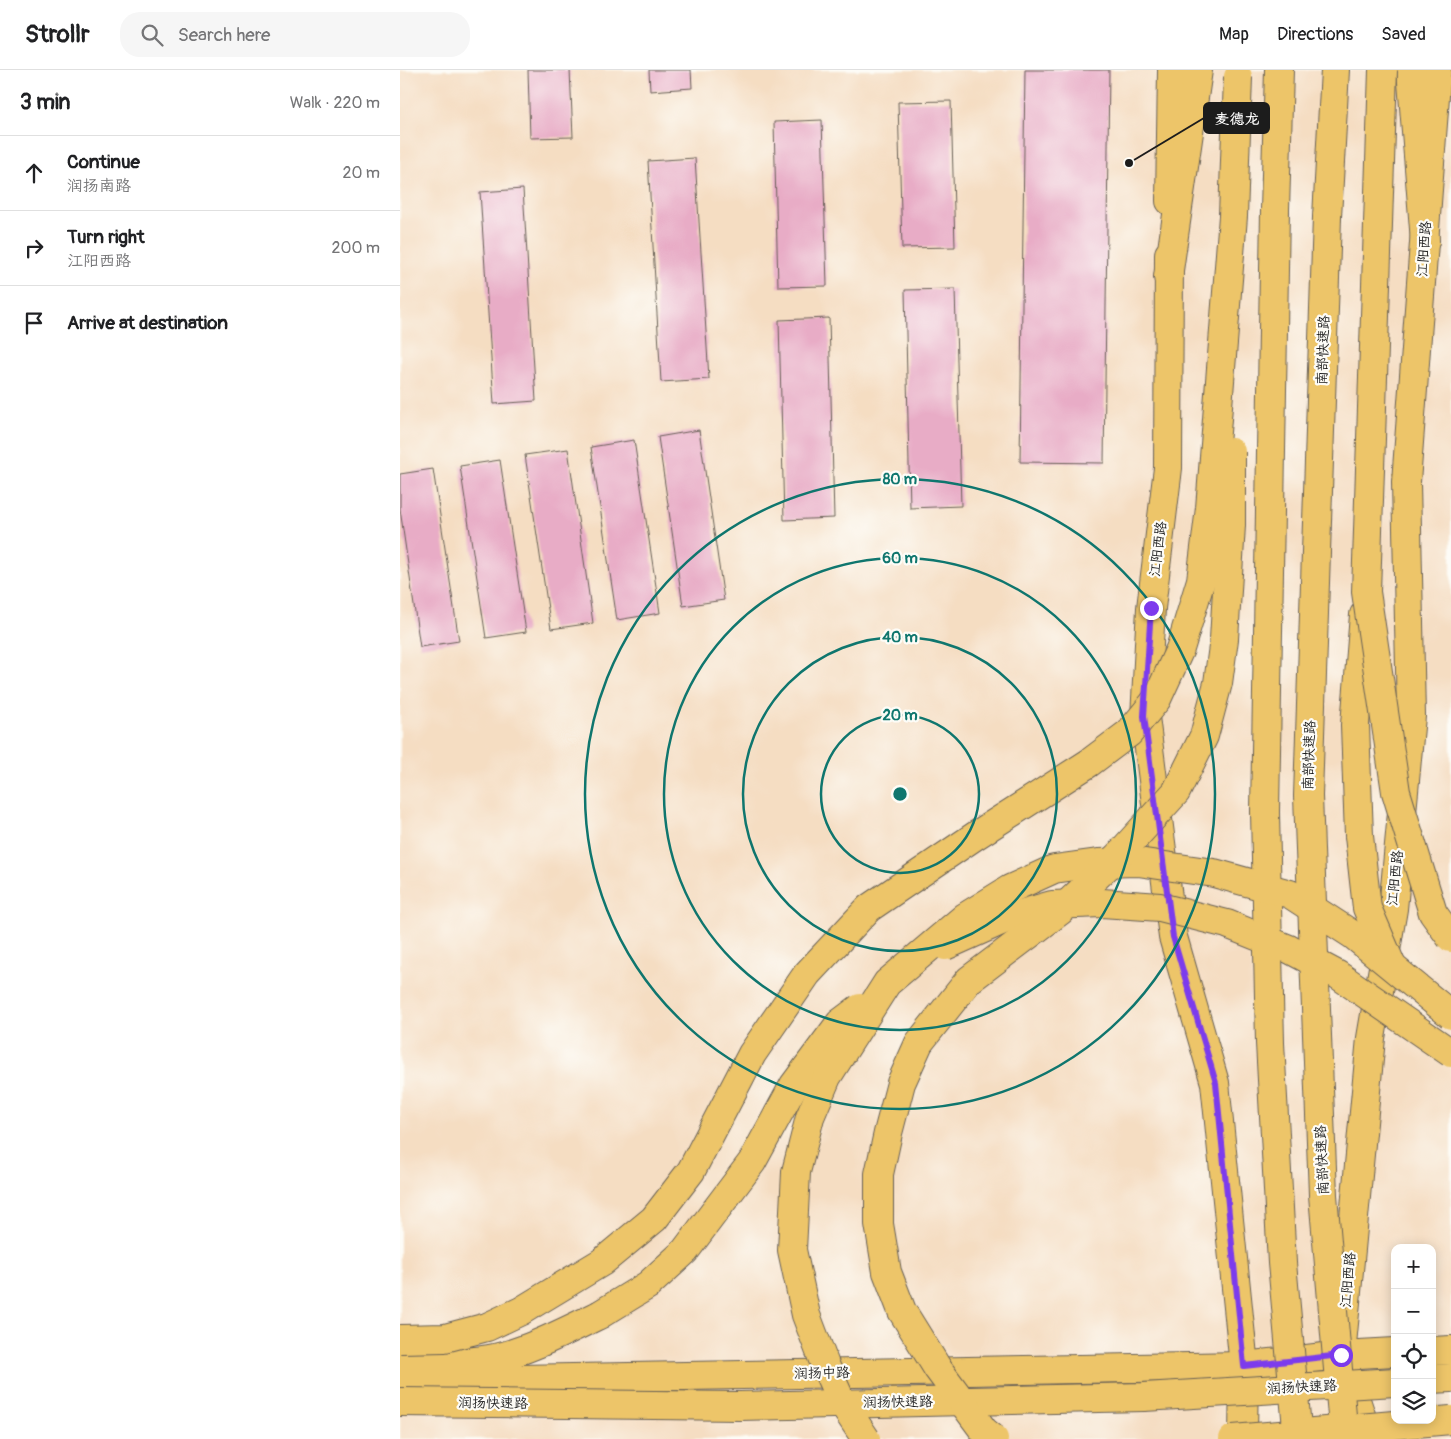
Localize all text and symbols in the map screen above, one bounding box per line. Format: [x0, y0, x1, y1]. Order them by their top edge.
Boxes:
search box [120, 12, 470, 57]
text: Strollr [25, 20, 90, 49]
icon: search [138, 21, 166, 49]
text: Search here [178, 23, 270, 47]
text: Map [1219, 23, 1249, 46]
text: Directions [1277, 23, 1353, 46]
text: Saved [1381, 23, 1426, 46]
text: 3 min [20, 89, 70, 116]
text: Walk · 220 m [290, 93, 380, 113]
callout: 麦德龙 [1204, 103, 1269, 133]
text: 麦德龙 [1214, 110, 1260, 129]
text: Continue [67, 150, 140, 174]
icon: ahead [20, 159, 48, 187]
text: 20 m [342, 163, 380, 183]
text: 润扬南路 [67, 176, 131, 196]
street label: 江阳西路 [1414, 220, 1434, 278]
text: Turn right [67, 225, 145, 249]
icon: right [20, 234, 48, 262]
text: 200 m [332, 238, 380, 258]
text: 江阳西路 [67, 251, 131, 271]
icon: arrive [20, 309, 48, 337]
text: Arrive at destination [67, 311, 228, 335]
street label: 南部快速路 [1313, 315, 1333, 385]
text: 80 m [883, 470, 917, 489]
street label: 江阳西路 [1146, 520, 1170, 578]
text: 60 m [882, 549, 918, 568]
route end [1140, 597, 1163, 620]
text: 40 m [882, 628, 918, 647]
text: 20 m [882, 706, 918, 725]
street label: 南部快速路 [1299, 720, 1319, 790]
centre of rings [891, 785, 909, 803]
street label: 江阳西路 [1384, 849, 1406, 907]
street label: 南部快速路 [1312, 1125, 1332, 1195]
map controls [1391, 1244, 1436, 1424]
button: + [1391, 1244, 1436, 1289]
street label: 江阳西路 [1337, 1251, 1359, 1309]
button: − [1391, 1289, 1436, 1334]
button: locate [1391, 1334, 1436, 1379]
route start [1330, 1344, 1353, 1367]
street label: 润扬中路 [794, 1364, 850, 1382]
street label: 润扬快速路 [1267, 1377, 1337, 1397]
button: layers [1391, 1379, 1436, 1424]
street label: 润扬快速路 [863, 1393, 933, 1411]
street label: 润扬快速路 [458, 1394, 528, 1412]

